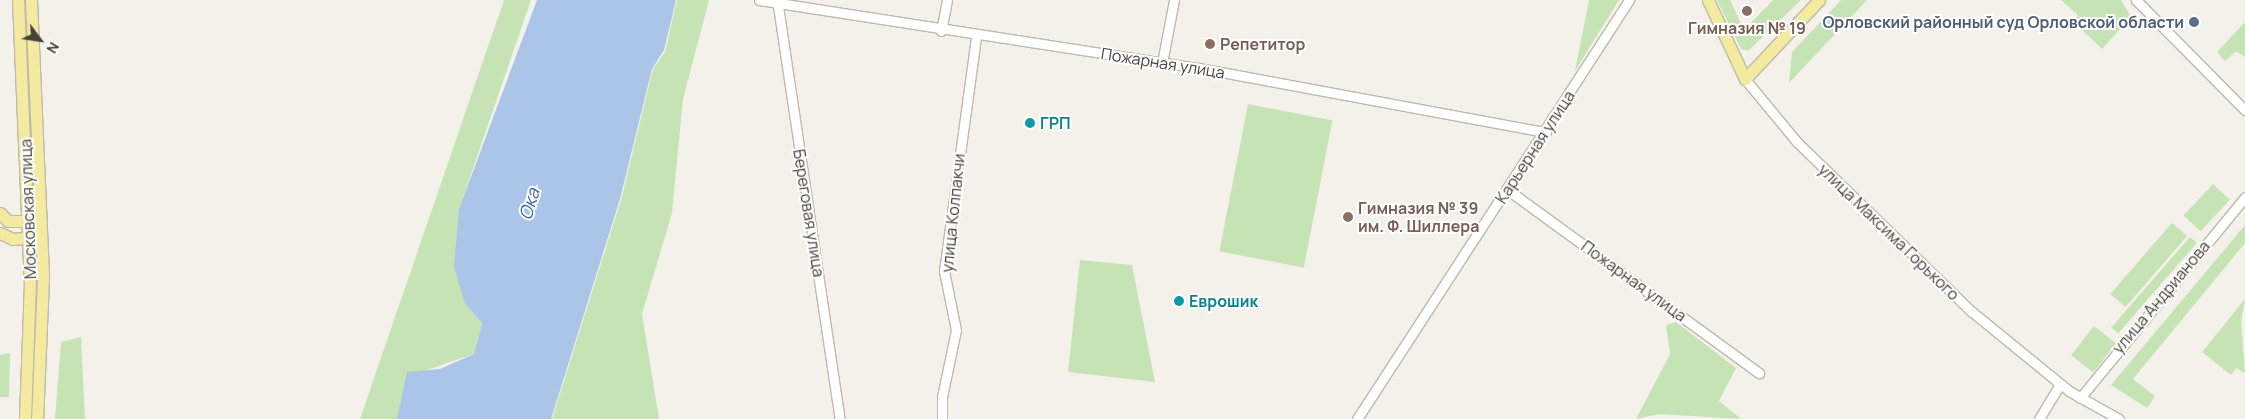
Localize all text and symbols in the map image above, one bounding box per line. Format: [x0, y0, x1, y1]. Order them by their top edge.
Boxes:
marker: Гимназия № 19 [1741, 5, 1753, 17]
place label: Орловский районный суд Орловской области [1822, 12, 2184, 32]
north arrow [15, 15, 65, 65]
marker: Орловский районный суд Орловской области [2188, 16, 2200, 28]
place label: Гимназия № 19 [1688, 18, 1806, 38]
place label: Репетитор [1220, 34, 1305, 54]
marker: Репетитор [1204, 38, 1216, 50]
text: N [43, 39, 64, 57]
street label: Пожарная улица [1100, 44, 1226, 82]
street label: Карьерная улица [1491, 87, 1579, 207]
place label: ГРП [1040, 113, 1071, 133]
marker: ГРП [1024, 117, 1036, 129]
street label: Московская улица [16, 138, 40, 280]
street label: Береговая улица [789, 148, 829, 278]
street label: улица Колпакчи [937, 152, 969, 274]
street label: улица Максима Горького [1815, 160, 1963, 304]
water label: Ока [514, 186, 544, 222]
place label: Гимназия № 39 им. Ф. Шиллера [1358, 198, 1479, 236]
marker: Гимназия № 39 им. Ф. Шиллера [1342, 211, 1354, 223]
street label: Пожарная улица [1578, 236, 1690, 326]
street label: улица Андрианова [2108, 237, 2214, 357]
place label: Еврошик [1189, 291, 1258, 311]
marker: Еврошик [1173, 295, 1185, 307]

